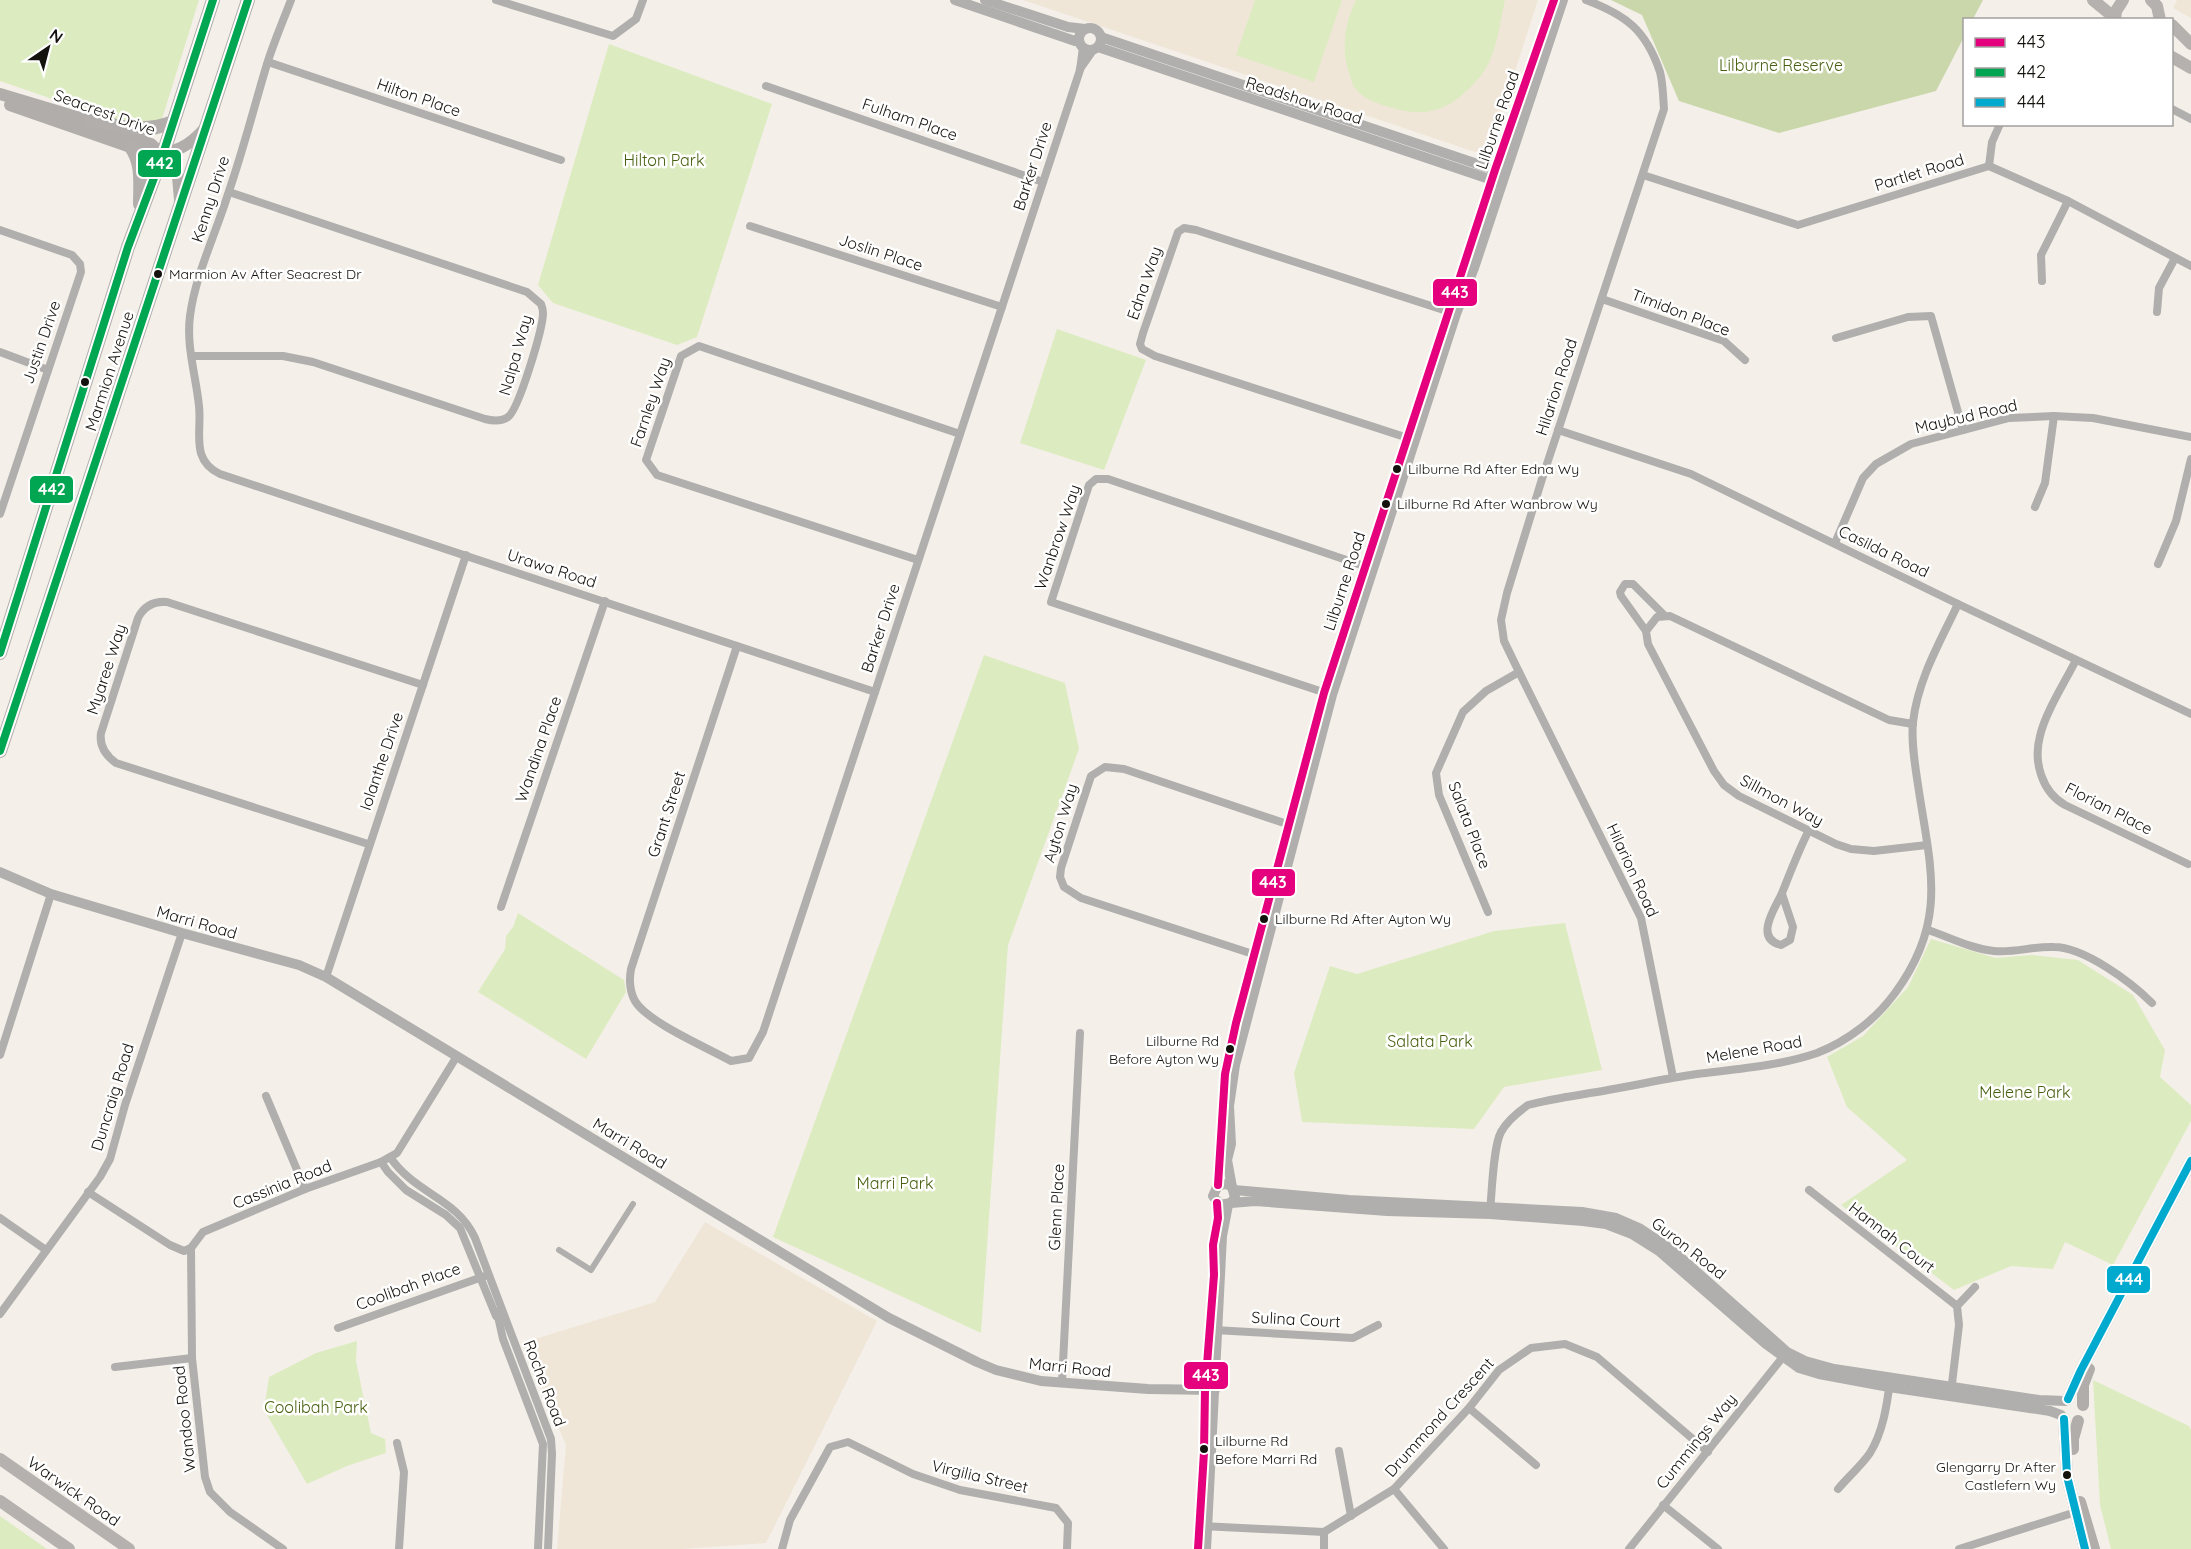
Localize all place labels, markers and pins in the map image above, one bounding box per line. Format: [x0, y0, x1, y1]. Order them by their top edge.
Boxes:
place label: Marmion Av After Seacrest Dr [169, 265, 362, 283]
marker: Marmion Av After Seacrest Dr [152, 268, 164, 280]
unlabelled marker [79, 376, 91, 388]
place label: Lilburne Rd After Edna Wy [1408, 460, 1579, 478]
marker: Lilburne Rd After Edna Wy [1391, 463, 1403, 475]
place label: Lilburne Rd After Wanbrow Wy [1397, 495, 1598, 513]
marker: Lilburne Rd After Wanbrow Wy [1380, 498, 1392, 510]
place label: Lilburne Rd After Ayton Wy [1275, 910, 1451, 928]
marker: Lilburne Rd After Ayton Wy [1258, 913, 1270, 925]
place label: Lilburne Rd Before Ayton Wy [1109, 1032, 1219, 1068]
marker: Lilburne Rd Before Ayton Wy [1224, 1043, 1236, 1055]
place label: Lilburne Rd Before Marri Rd [1215, 1432, 1317, 1468]
marker: Lilburne Rd Before Marri Rd [1198, 1443, 1210, 1455]
place label: Glengarry Dr After Castlefern Wy [1936, 1458, 2057, 1494]
marker: Glengarry Dr After Castlefern Wy [2061, 1469, 2073, 1481]

